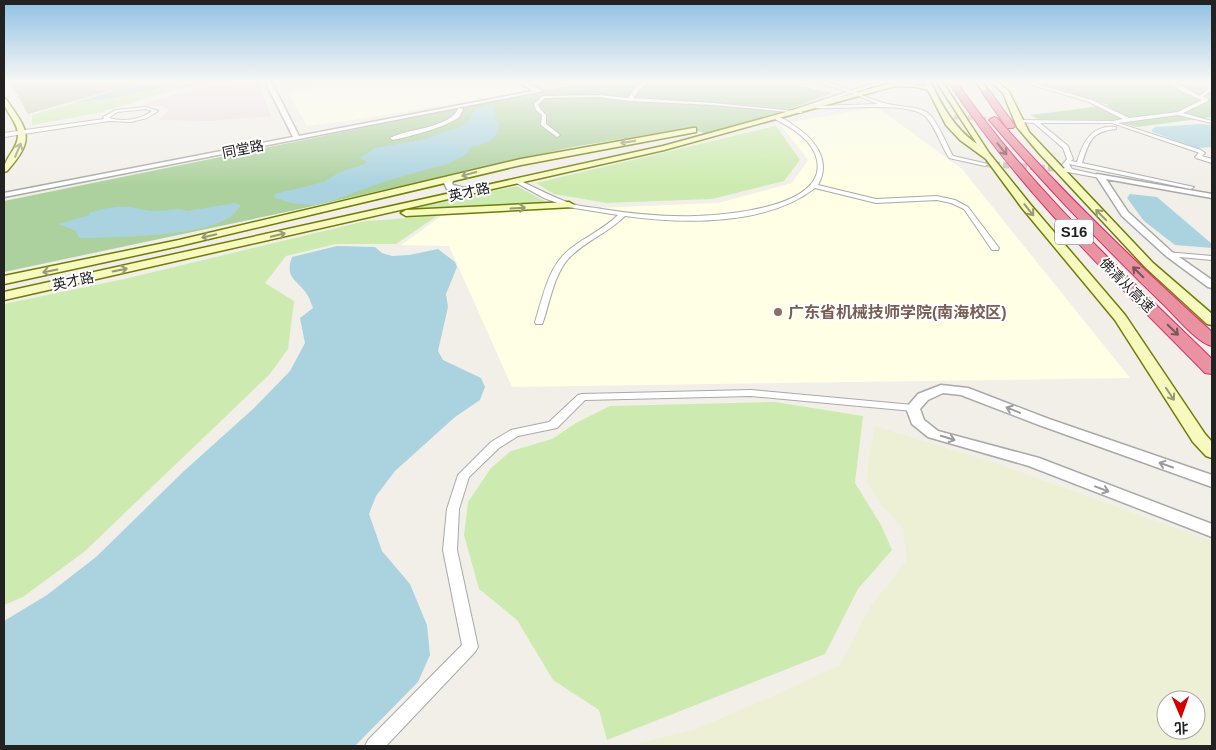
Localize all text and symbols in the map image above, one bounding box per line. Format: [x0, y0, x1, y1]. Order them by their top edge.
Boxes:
street label: 同堂路 [221, 137, 265, 161]
one-way arrow [620, 137, 636, 147]
one-way arrow [996, 142, 1007, 155]
one-way arrow [13, 143, 23, 158]
one-way arrow [461, 170, 477, 179]
street label: 英才路 [447, 179, 491, 205]
one-way arrow [510, 203, 526, 212]
one-way arrow [1024, 203, 1035, 216]
one-way arrow [1095, 208, 1107, 221]
road number: S16 [1055, 220, 1093, 244]
one-way arrow [270, 230, 286, 239]
one-way arrow [201, 232, 217, 241]
street label: 佛清从高速 [1097, 255, 1157, 315]
one-way arrow [111, 265, 127, 275]
one-way arrow [42, 266, 58, 276]
one-way arrow [1132, 266, 1144, 278]
street label: 英才路 [51, 269, 95, 293]
place label: 广东省机械技师学院(南海校区) [788, 303, 1007, 321]
marker: 广东省机械技师学院(南海校区) [772, 306, 784, 318]
one-way arrow [1166, 324, 1178, 336]
one-way arrow [1165, 387, 1175, 401]
one-way arrow [1006, 405, 1022, 414]
one-way arrow [940, 434, 955, 443]
one-way arrow [1159, 460, 1174, 469]
one-way arrow [1094, 484, 1109, 494]
north arrow [1156, 690, 1206, 740]
text: 北 [1174, 720, 1189, 736]

